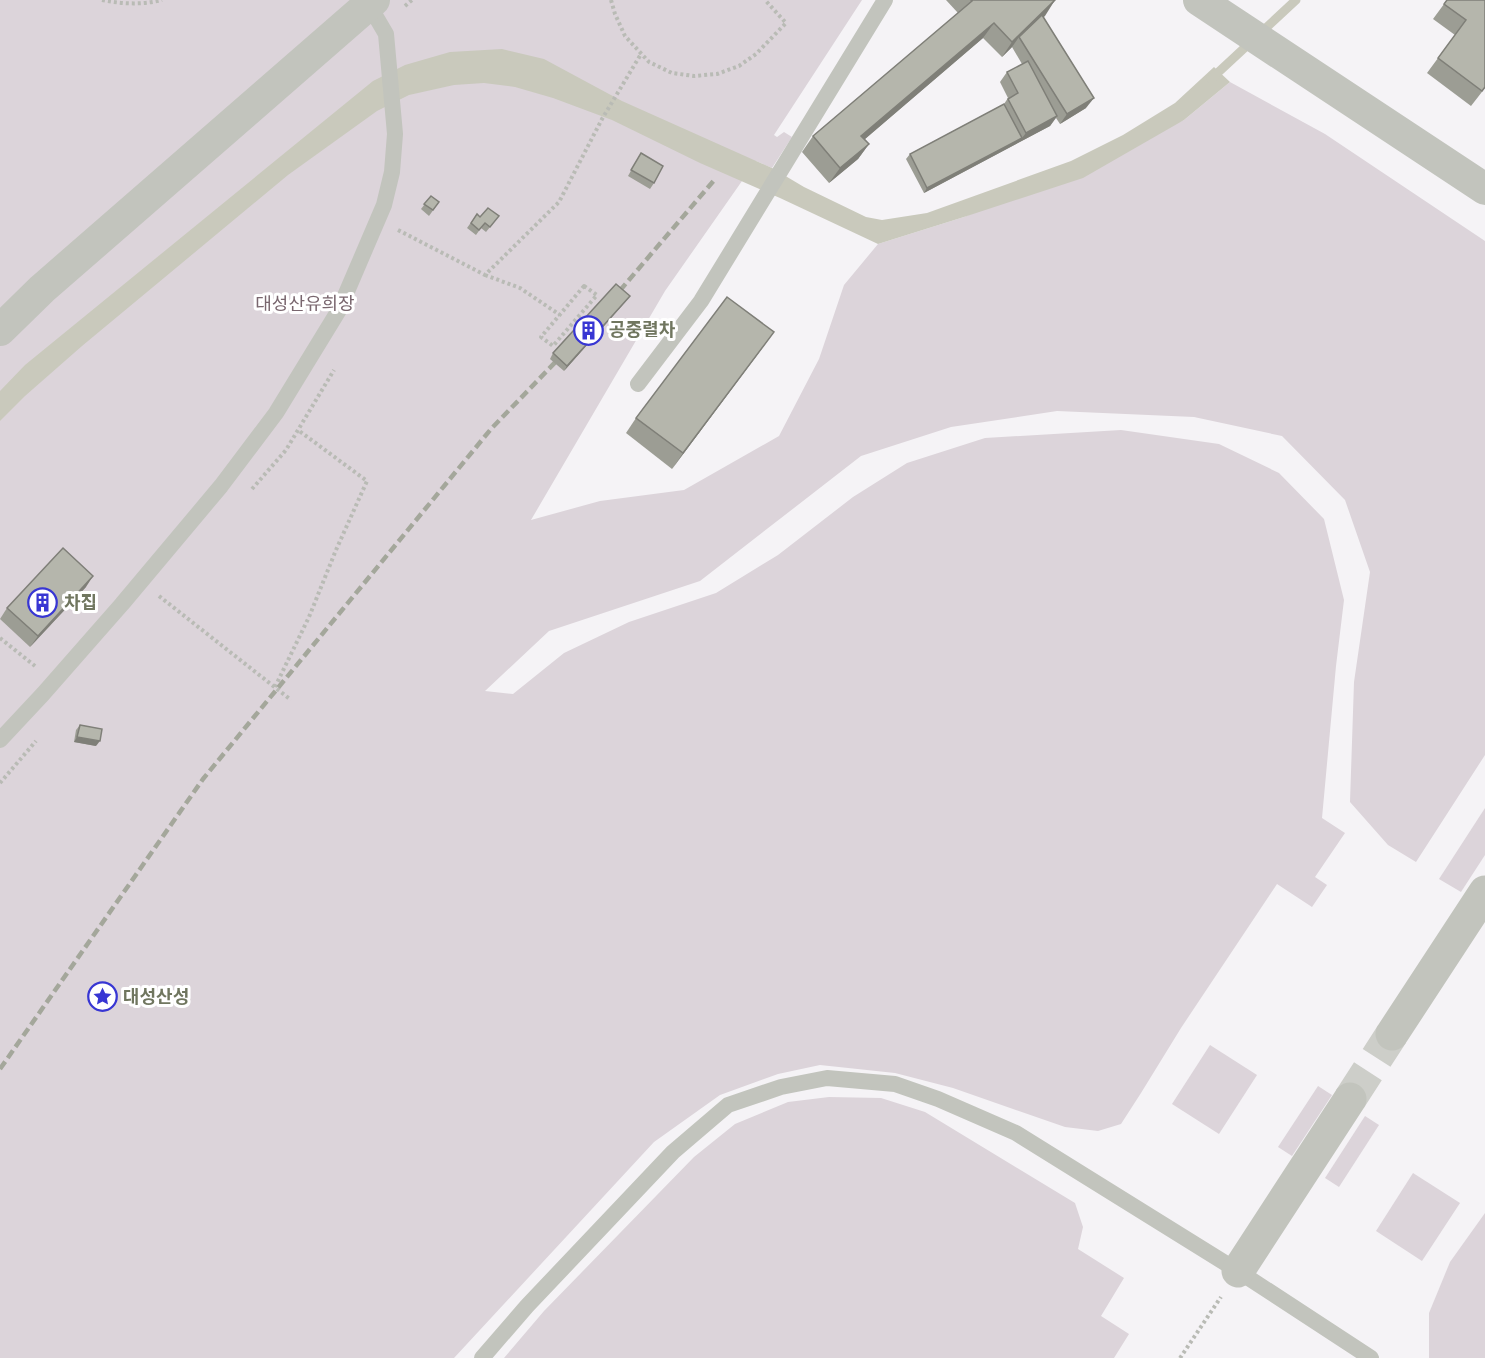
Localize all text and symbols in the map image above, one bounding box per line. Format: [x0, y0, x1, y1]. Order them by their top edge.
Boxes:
park label: 대성산유희장 [255, 292, 355, 315]
building icon: 공중렬차 [572, 314, 604, 346]
place label: 공중렬차 [609, 318, 676, 341]
building icon: 차집 [27, 587, 59, 619]
place label: 차집 [64, 591, 97, 614]
place icon: 대성산성 [86, 981, 118, 1013]
place label: 대성산성 [123, 985, 189, 1008]

